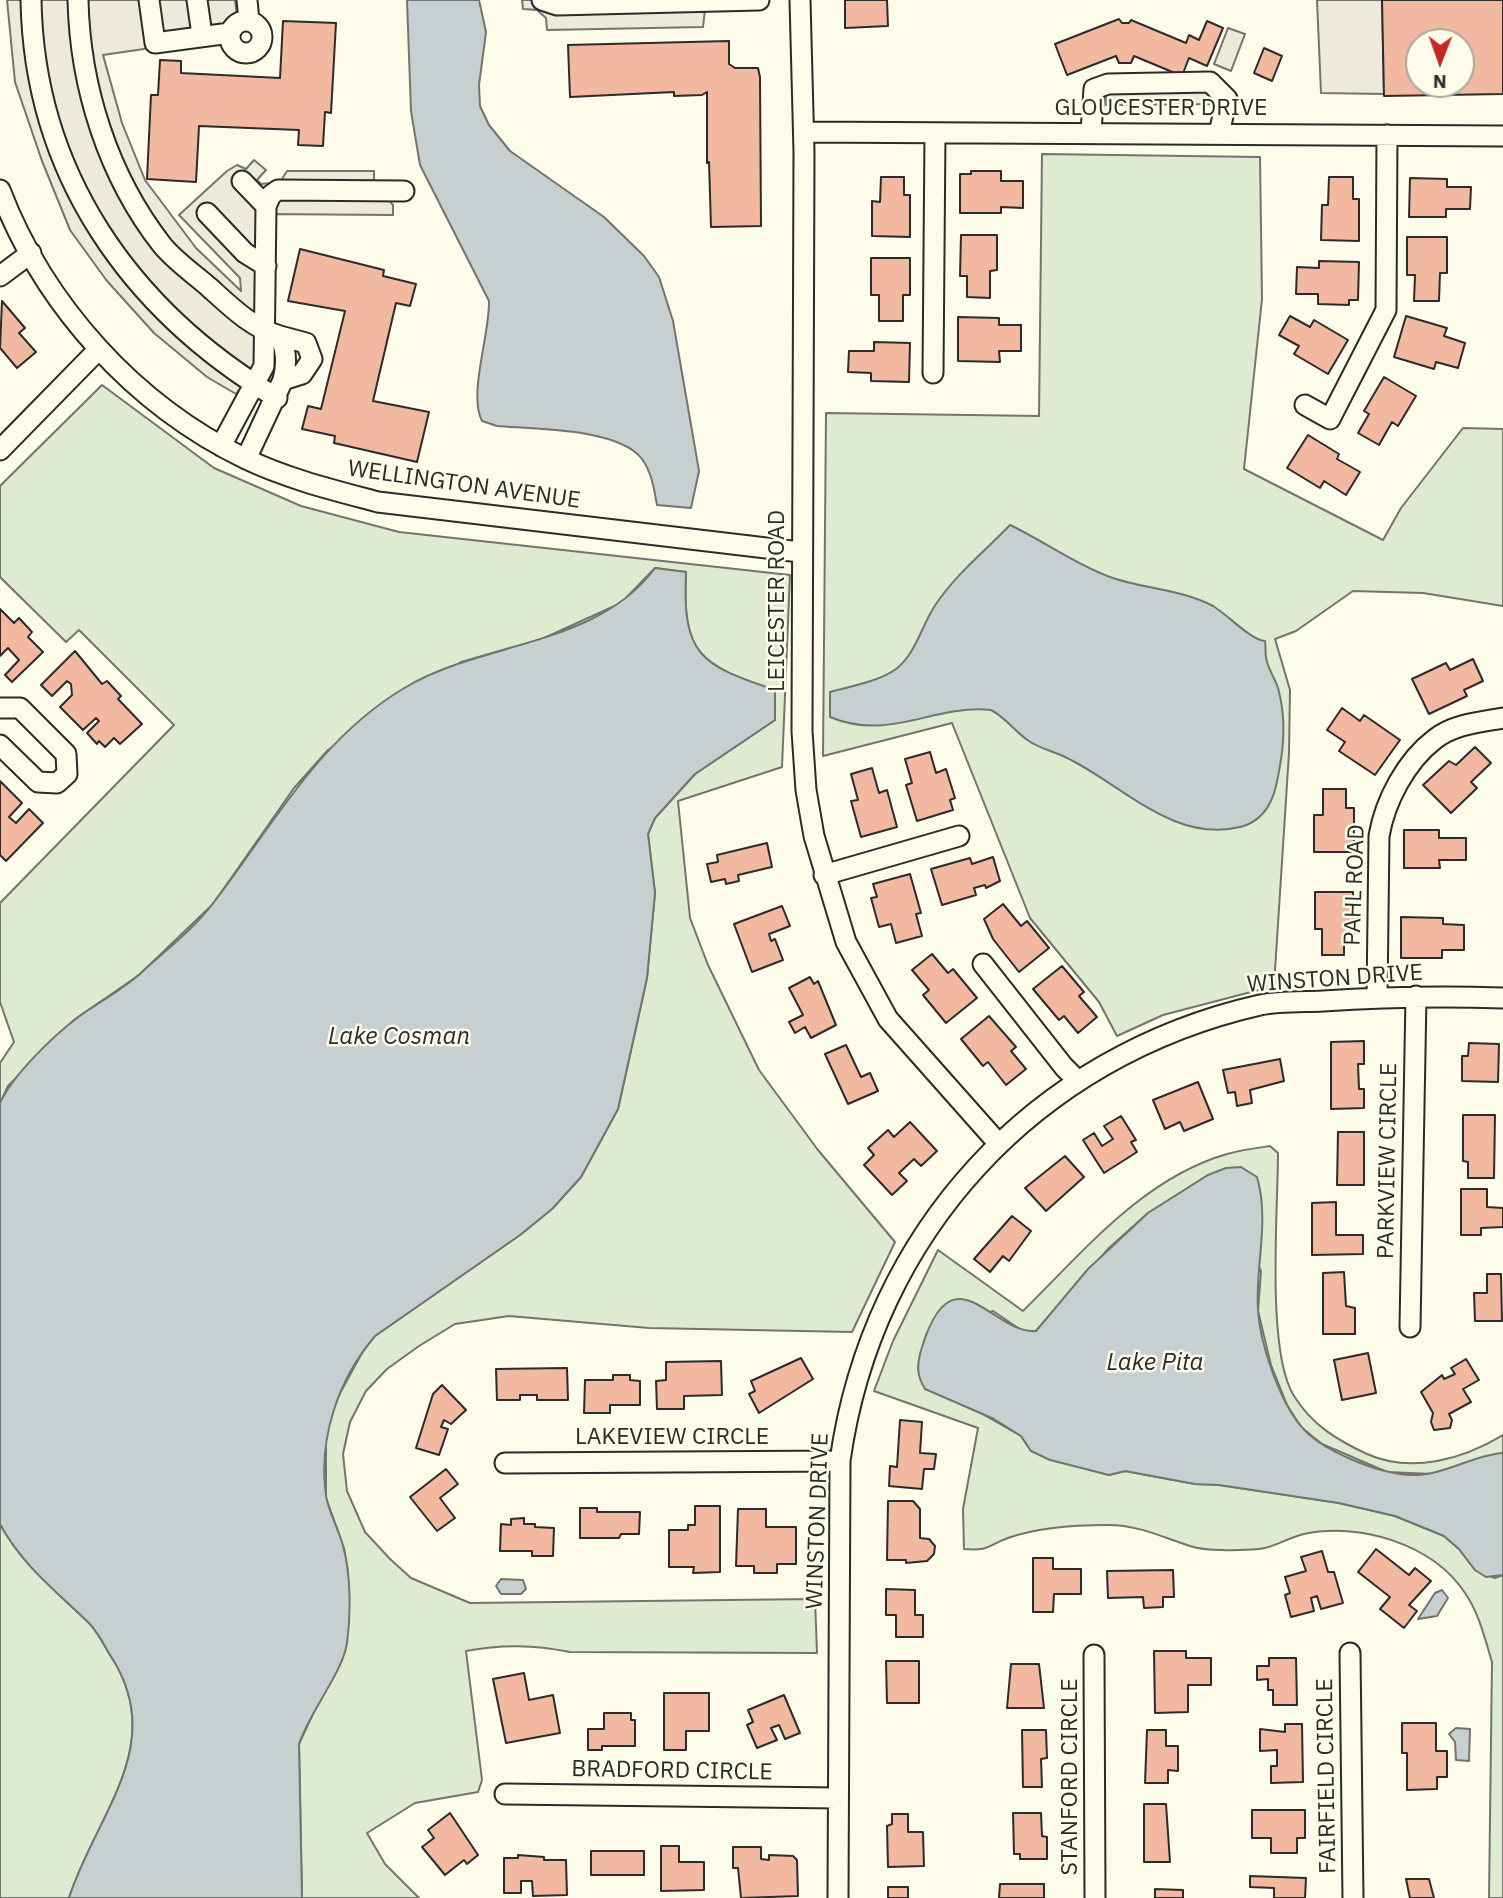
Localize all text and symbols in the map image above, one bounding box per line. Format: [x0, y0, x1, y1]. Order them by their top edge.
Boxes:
north arrow [1405, 28, 1475, 98]
text: N [1433, 70, 1447, 94]
street label: GLOUCESTER DRIVE [1055, 94, 1267, 122]
street label: WELLINGTON AVENUE [346, 455, 582, 515]
street label: LEICESTER ROAD [763, 510, 791, 692]
street label: PAHL ROAD [1339, 824, 1371, 946]
street label: WINSTON DRIVE [1246, 959, 1424, 999]
water label: Lake Cosman [328, 1023, 470, 1051]
street label: PARKVIEW CIRCLE [1372, 1063, 1404, 1259]
water label: Lake Pita [1106, 1349, 1204, 1377]
street label: LAKEVIEW CIRCLE [575, 1423, 769, 1451]
street label: WINSTON DRIVE [801, 1432, 835, 1610]
street label: STANFORD CIRCLE [1056, 1678, 1084, 1876]
street label: FAIRFIELD CIRCLE [1311, 1678, 1343, 1874]
street label: BRADFORD CIRCLE [571, 1755, 773, 1787]

